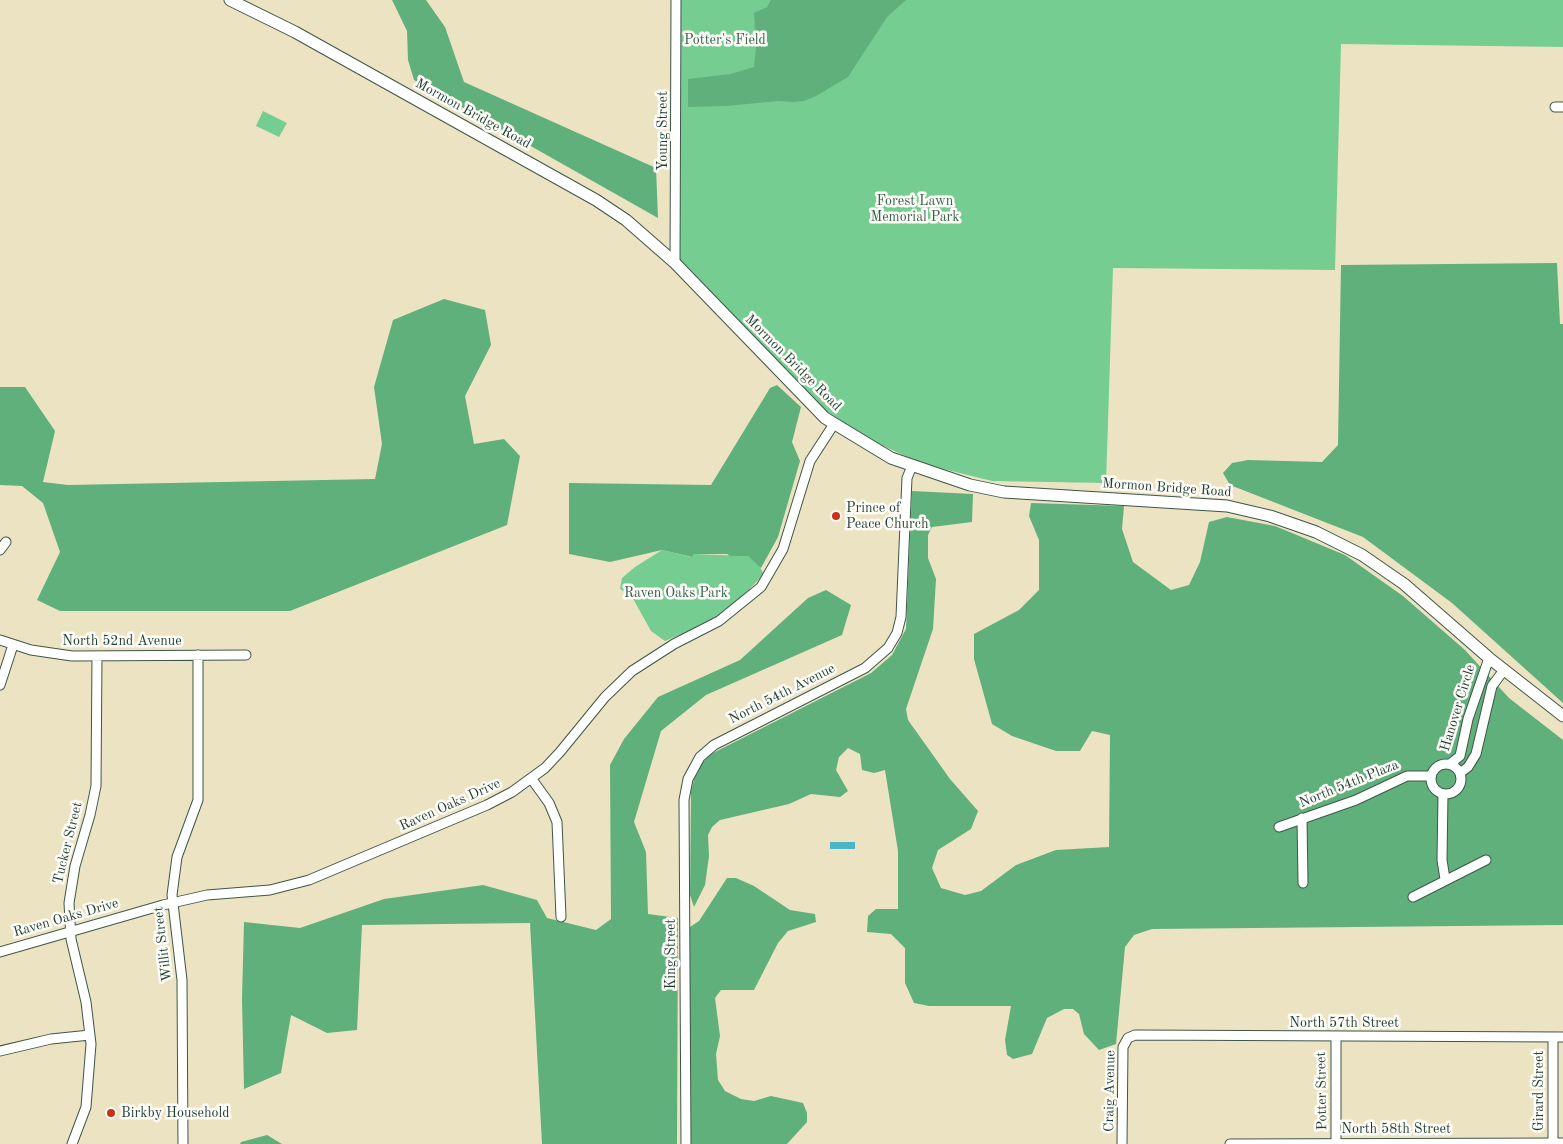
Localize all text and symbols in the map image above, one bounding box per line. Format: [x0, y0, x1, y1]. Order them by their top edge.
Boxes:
park label: Potter's Field [684, 32, 766, 48]
street label: Mormon Bridge Road [412, 75, 534, 153]
street label: Young Street [655, 91, 671, 171]
park label: Forest Lawn Memorial Park [870, 193, 960, 226]
street label: Mormon Bridge Road [741, 311, 845, 415]
street label: Mormon Bridge Road [1102, 475, 1232, 501]
place label: Prince of Peace Church [846, 500, 929, 532]
marker: Prince of Peace Church [830, 510, 842, 522]
park label: Raven Oaks Park [624, 585, 728, 601]
street label: North 52nd Avenue [62, 633, 182, 649]
street label: North 54th Avenue [726, 660, 838, 728]
street label: Hanover Circle [1437, 663, 1479, 753]
street label: North 54th Plaza [1297, 756, 1401, 812]
street label: Raven Oaks Drive [397, 775, 503, 835]
street label: Tucker Street [50, 800, 86, 886]
street label: Raven Oaks Drive [11, 895, 121, 941]
street label: Willit Street [150, 906, 176, 982]
street label: King Street [663, 919, 679, 989]
street label: North 57th Street [1289, 1015, 1399, 1031]
street label: Craig Avenue [1101, 1050, 1119, 1132]
street label: Potter Street [1313, 1051, 1331, 1131]
street label: Girard Street [1531, 1051, 1547, 1131]
place label: Birkby Household [121, 1105, 230, 1121]
marker: Birkby Household [105, 1107, 117, 1119]
street label: North 58th Street [1341, 1121, 1451, 1137]

